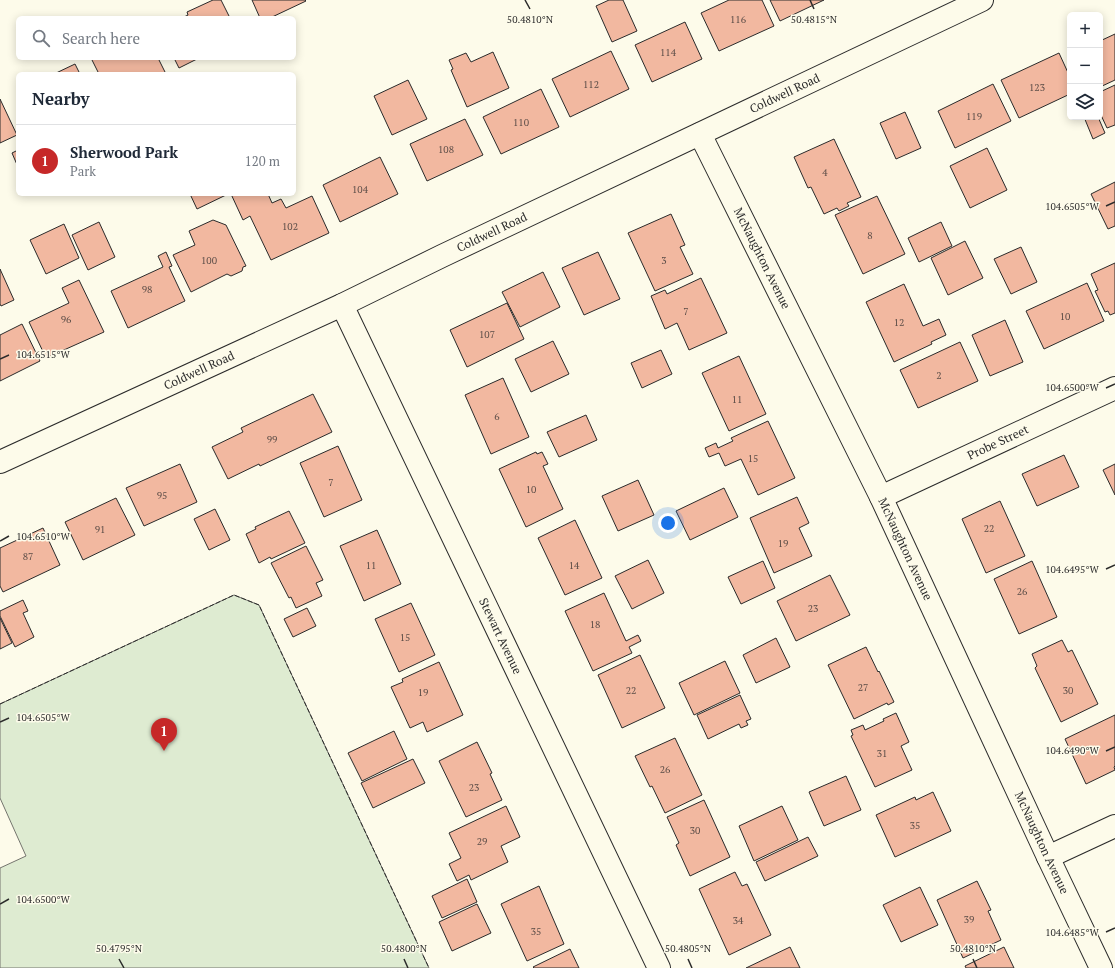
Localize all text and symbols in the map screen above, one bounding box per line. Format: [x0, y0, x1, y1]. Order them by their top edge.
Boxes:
map controls [1067, 12, 1103, 120]
button: + [1067, 12, 1103, 48]
text: 50.4810°N [507, 13, 554, 26]
house number: 116 [730, 13, 747, 26]
text: 50.4815°N [791, 13, 838, 26]
search box [16, 16, 296, 60]
icon: search [30, 27, 52, 49]
text: Search here [62, 28, 140, 48]
house number: 114 [660, 46, 677, 59]
button: − [1067, 48, 1103, 84]
street label: Coldwell Road [747, 70, 822, 116]
house number: 112 [583, 78, 599, 91]
house number: 123 [1029, 81, 1045, 94]
button: layers [1067, 84, 1103, 120]
text: Nearby [32, 87, 90, 110]
house number: 119 [966, 110, 982, 123]
house number: 110 [513, 116, 529, 129]
text: Sherwood Park [70, 142, 178, 162]
house number: 108 [438, 143, 454, 156]
text: 1 [41, 152, 49, 170]
text: 120 m [245, 152, 280, 170]
text: Park [70, 162, 96, 180]
house number: 4 [822, 166, 828, 179]
house number: 104 [352, 183, 369, 196]
text: 104.6505°W [1045, 200, 1099, 213]
street label: McNaughton Avenue [731, 205, 794, 311]
street label: Coldwell Road [454, 209, 530, 255]
house number: 102 [282, 220, 298, 233]
house number: 8 [867, 229, 873, 242]
house number: 100 [201, 254, 217, 267]
house number: 3 [661, 254, 667, 267]
house number: 98 [142, 283, 152, 296]
house number: 7 [683, 305, 689, 318]
house number: 10 [1060, 310, 1070, 323]
house number: 96 [61, 313, 72, 326]
house number: 12 [894, 316, 904, 329]
house number: 107 [479, 328, 495, 341]
street label: Coldwell Road [161, 347, 237, 393]
text: 104.6515°W [16, 348, 70, 361]
house number: 2 [936, 369, 942, 382]
text: 104.6500°W [1045, 381, 1099, 394]
house number: 11 [732, 393, 742, 406]
house number: 6 [494, 410, 500, 423]
street label: Probe Street [965, 421, 1031, 463]
house number: 99 [267, 433, 277, 446]
house number: 15 [748, 452, 758, 465]
house number: 7 [328, 476, 334, 489]
house number: 10 [526, 483, 536, 496]
house number: 95 [157, 489, 167, 502]
street label: McNaughton Avenue [875, 495, 936, 603]
your location [658, 513, 678, 533]
house number: 22 [984, 522, 994, 535]
house number: 91 [95, 523, 105, 536]
text: 104.6510°W [16, 530, 70, 543]
house number: 19 [778, 537, 788, 550]
house number: 87 [23, 550, 33, 563]
house number: 11 [366, 559, 376, 572]
house number: 14 [569, 559, 580, 572]
text: 104.6495°W [1045, 563, 1099, 576]
house number: 26 [1017, 585, 1028, 598]
street label: Stewart Avenue [476, 595, 525, 676]
house number: 23 [808, 602, 818, 615]
house number: 18 [590, 618, 600, 631]
house number: 15 [400, 631, 410, 644]
house number: 27 [858, 681, 868, 694]
house number: 22 [626, 684, 636, 697]
house number: 30 [1063, 684, 1073, 697]
house number: 19 [418, 686, 428, 699]
text: 104.6505°W [16, 711, 70, 724]
pin: 1 [151, 718, 177, 751]
text: 104.6490°W [1045, 744, 1099, 757]
house number: 31 [877, 747, 887, 760]
house number: 26 [660, 763, 671, 776]
house number: 23 [469, 781, 479, 794]
street label: McNaughton Avenue [1012, 789, 1073, 896]
house number: 35 [910, 819, 920, 832]
house number: 30 [690, 824, 700, 837]
house number: 29 [477, 835, 487, 848]
text: 104.6500°W [16, 893, 70, 906]
house number: 39 [964, 913, 974, 926]
house number: 34 [733, 914, 744, 927]
house number: 35 [531, 925, 541, 938]
text: 104.6485°W [1045, 926, 1099, 939]
text: 50.4795°N [96, 942, 143, 955]
text: 50.4800°N [381, 942, 428, 955]
text: 50.4805°N [665, 942, 712, 955]
text: 50.4810°N [950, 942, 997, 955]

